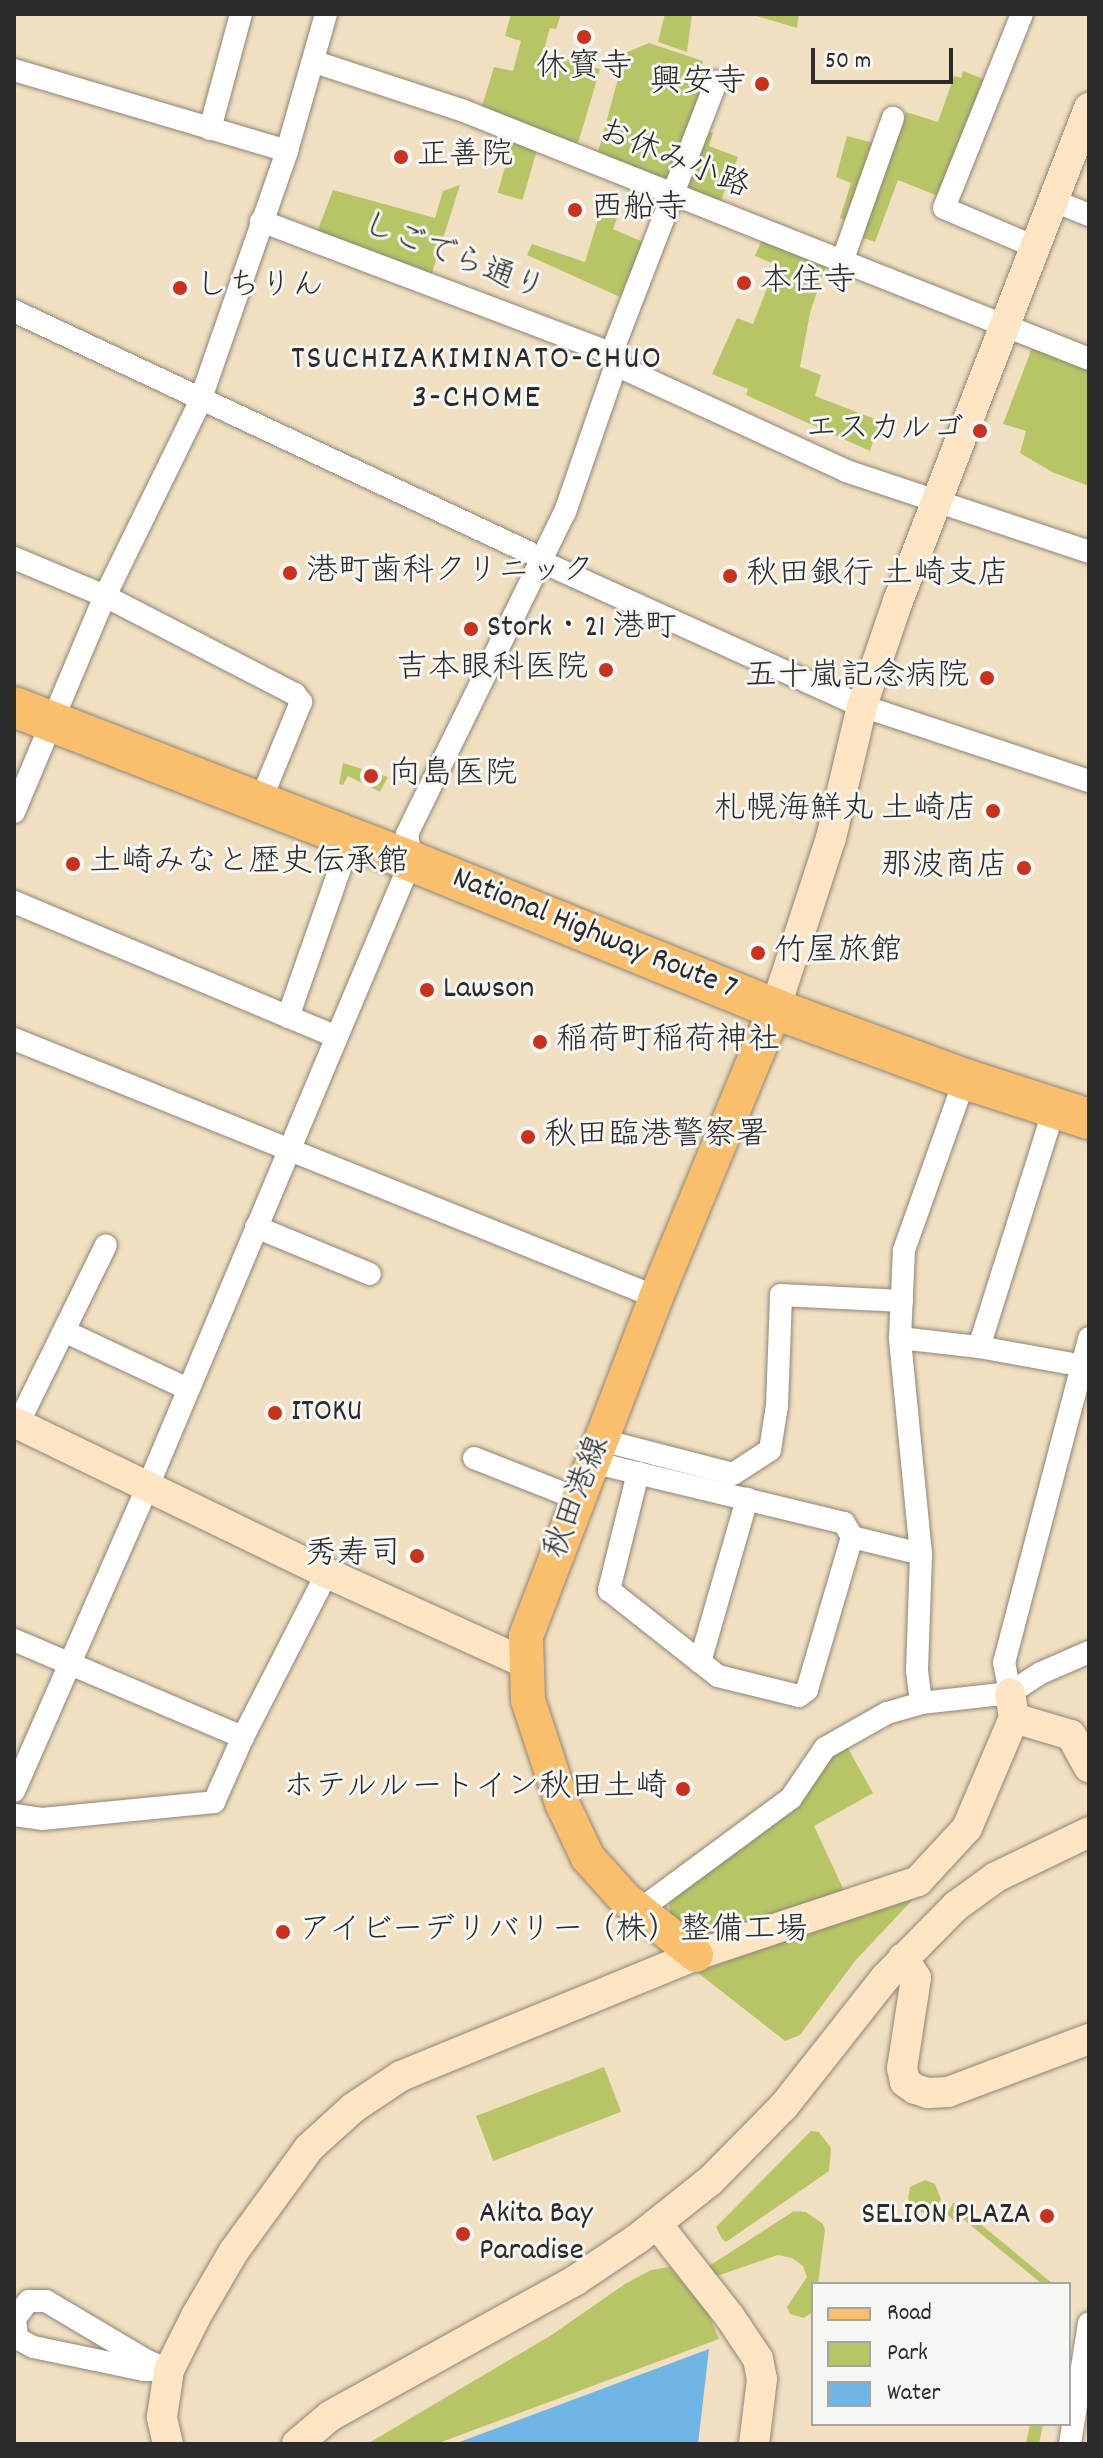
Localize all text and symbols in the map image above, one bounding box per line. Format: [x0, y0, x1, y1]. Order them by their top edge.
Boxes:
marker: 休寳寺 [575, 28, 593, 46]
scale bar [815, 32, 957, 82]
text: 50 m [825, 45, 871, 79]
place label: 休寳寺 [536, 50, 632, 88]
place label: 興安寺 [650, 65, 746, 103]
marker: 興安寺 [753, 75, 771, 93]
street label: お休み小路 [592, 113, 754, 209]
place label: 正善院 [417, 138, 513, 176]
marker: 正善院 [392, 148, 410, 166]
place label: 西船寺 [591, 191, 687, 229]
marker: 西船寺 [566, 201, 584, 219]
street label: しごでら通り [356, 207, 550, 311]
place label: 本住寺 [760, 264, 856, 302]
place label: しちりん [196, 269, 324, 307]
marker: 本住寺 [735, 274, 753, 292]
marker: しちりん [171, 279, 189, 297]
district label: TSUCHIZAKIMINATO-CHUO 3-CHOME [291, 340, 663, 420]
place label: エスカルゴ [804, 412, 964, 450]
marker: エスカルゴ [971, 422, 989, 440]
place label: 港町歯科クリニック [306, 554, 594, 592]
place label: 秋田銀行 土崎支店 [746, 557, 1009, 595]
marker: 港町歯科クリニック [281, 564, 299, 582]
marker: 秋田銀行 土崎支店 [721, 567, 739, 585]
place label: Stork・21 港町 [487, 610, 676, 648]
marker: Stork・21 港町 [462, 620, 480, 638]
place label: 吉本眼科医院 [396, 651, 588, 689]
marker: 吉本眼科医院 [595, 659, 617, 681]
place label: 五十嵐記念病院 [745, 659, 969, 697]
marker: 五十嵐記念病院 [976, 667, 998, 689]
place label: 向島医院 [389, 757, 517, 795]
marker: 向島医院 [360, 765, 382, 787]
place label: 札幌海鮮丸 土崎店 [714, 792, 977, 830]
marker: 札幌海鮮丸 土崎店 [984, 802, 1002, 820]
place label: 土崎みなと歴史伝承館 [89, 845, 409, 883]
place label: 那波商店 [880, 849, 1008, 887]
marker: 土崎みなと歴史伝承館 [64, 855, 82, 873]
marker: 那波商店 [1015, 859, 1033, 877]
street label: National Highway Route 7 [446, 860, 742, 1010]
place label: 竹屋旅館 [774, 934, 902, 972]
marker: 竹屋旅館 [749, 944, 767, 962]
place label: Lawson [443, 971, 534, 1009]
marker: Lawson [418, 981, 436, 999]
place label: 稲荷町稲荷神社 [556, 1023, 780, 1061]
marker: 稲荷町稲荷神社 [531, 1033, 549, 1051]
place label: 秋田臨港警察署 [544, 1118, 768, 1156]
marker: 秋田臨港警察署 [519, 1128, 537, 1146]
place label: ITOKU [291, 1394, 362, 1432]
marker: ITOKU [266, 1404, 284, 1422]
street label: 秋田港線 [538, 1431, 620, 1565]
place label: 秀寿司 [305, 1537, 401, 1575]
marker: 秀寿司 [408, 1547, 426, 1565]
place label: ホテルルートイン秋田土崎 [282, 1770, 667, 1808]
marker: ホテルルートイン秋田土崎 [674, 1780, 692, 1798]
place label: アイビーデリバリー（株）整備工場 [299, 1913, 809, 1951]
marker: アイビーデリバリー（株）整備工場 [274, 1923, 292, 1941]
place label: Akita Bay Paradise [479, 2197, 593, 2272]
place label: SELION PLAZA [861, 2197, 1031, 2235]
marker: SELION PLAZA [1038, 2207, 1056, 2225]
marker: Akita Bay Paradise [454, 2225, 472, 2243]
legend [811, 2282, 1071, 2426]
text: Road [887, 2297, 932, 2331]
text: Park [887, 2337, 928, 2371]
text: Water [887, 2377, 940, 2411]

